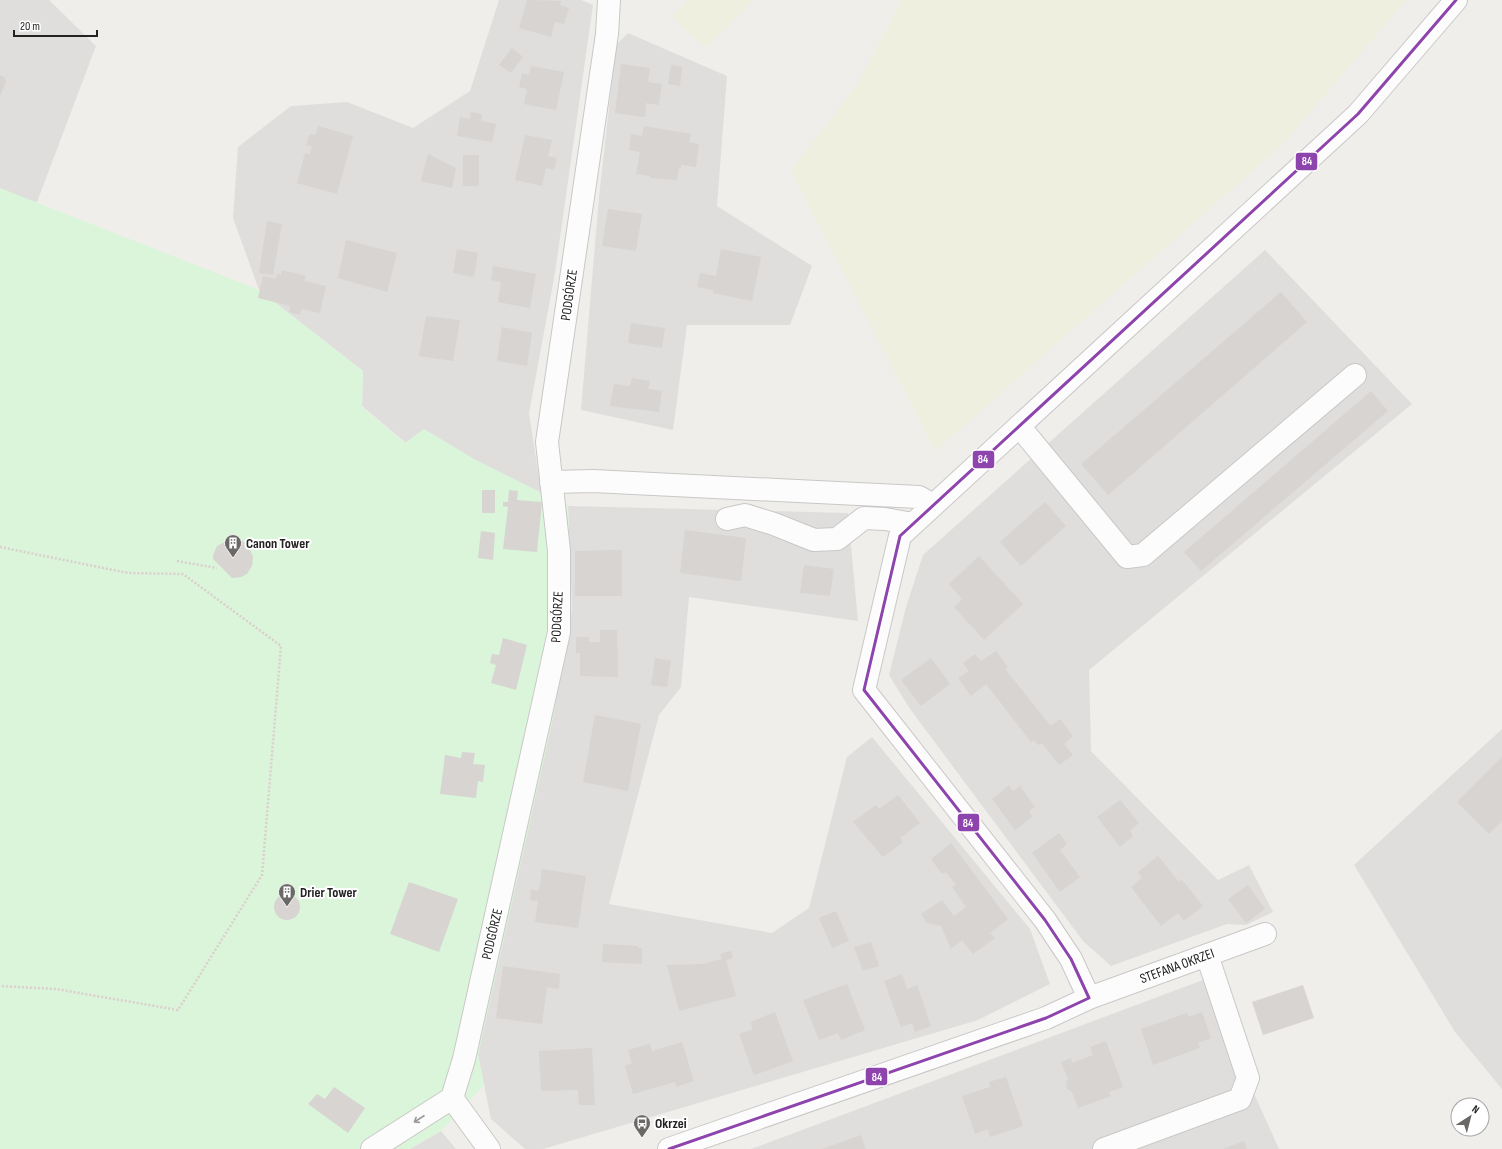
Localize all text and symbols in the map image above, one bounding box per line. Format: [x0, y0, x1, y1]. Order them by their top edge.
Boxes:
scale bar [14, 12, 97, 38]
text: 20 m [20, 19, 40, 34]
line badge: 84 [1295, 152, 1318, 171]
text: 84 [1302, 155, 1312, 168]
street label: PODGÓRZE [557, 268, 581, 322]
line badge: 84 [972, 450, 995, 469]
text: 84 [978, 453, 988, 466]
building icon: Canon Tower [223, 533, 243, 558]
place label: Canon Tower [246, 535, 310, 552]
street label: PODGÓRZE [547, 591, 567, 643]
line badge: 84 [957, 813, 980, 832]
text: 84 [963, 817, 973, 830]
building icon: Drier Tower [277, 882, 297, 907]
place label: Drier Tower [300, 884, 358, 901]
street label: PODGÓRZE [478, 907, 506, 961]
street label: STEFANA OKRZEI [1137, 945, 1217, 987]
line badge: 84 [865, 1067, 888, 1086]
text: 84 [872, 1071, 882, 1084]
north arrow [1450, 1097, 1490, 1137]
text: N [1469, 1102, 1482, 1116]
bus stop icon: Okrzei [632, 1113, 652, 1138]
one-way arrow [414, 1115, 425, 1123]
place label: Okrzei [655, 1115, 687, 1132]

